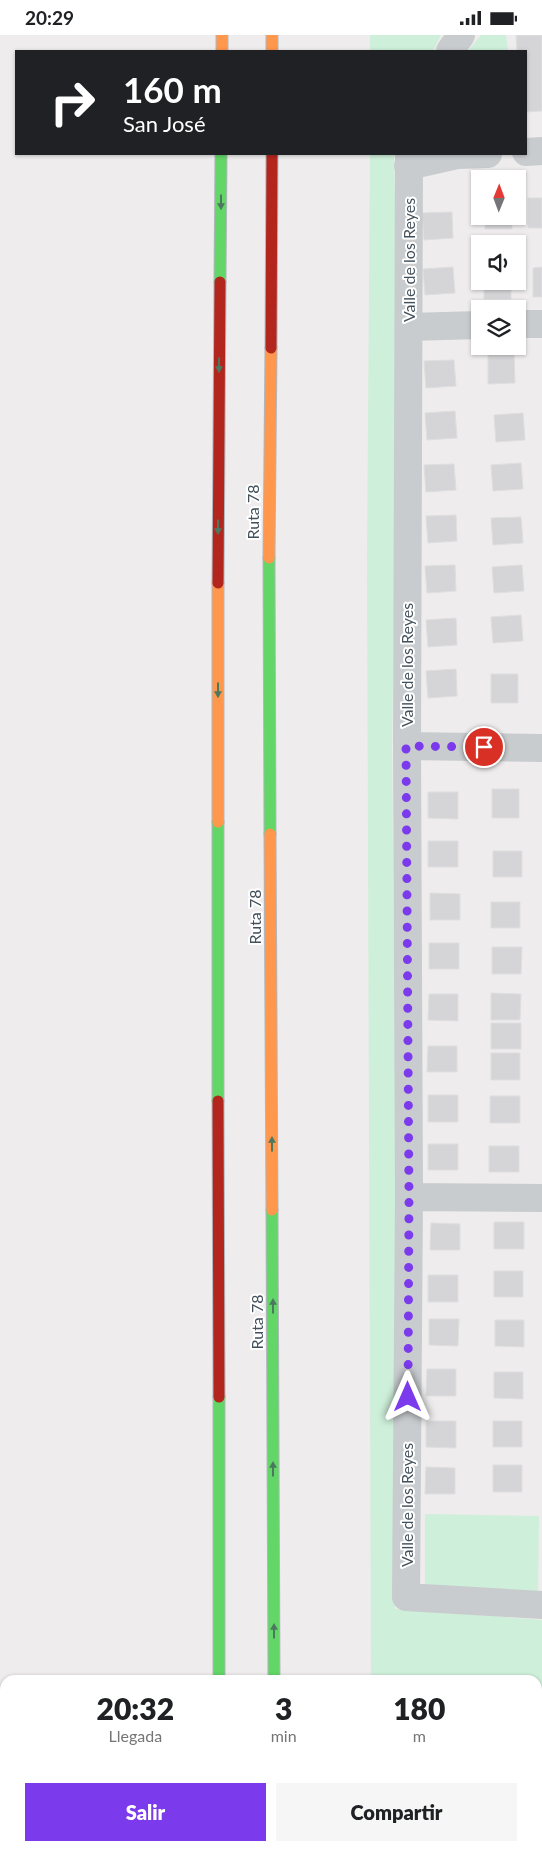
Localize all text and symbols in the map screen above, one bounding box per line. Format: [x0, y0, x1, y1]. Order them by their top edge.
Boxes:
text: 20:29 [25, 6, 74, 29]
text: 160 m [123, 68, 222, 110]
icon: right [40, 70, 105, 135]
text: San José [123, 110, 206, 137]
north arrow [471, 170, 526, 225]
map controls [471, 170, 526, 355]
one-way arrow [217, 195, 225, 211]
street label: Valle de los Reyes [399, 198, 418, 322]
button: sound [471, 235, 526, 290]
button: layers [471, 300, 526, 355]
one-way arrow [215, 357, 223, 373]
street label: Ruta 78 [243, 485, 262, 539]
one-way arrow [214, 520, 222, 536]
street label: Valle de los Reyes [397, 603, 416, 727]
one-way arrow [214, 682, 222, 698]
pin [463, 726, 505, 768]
icon: arrive [470, 733, 498, 761]
street label: Ruta 78 [245, 890, 264, 944]
one-way arrow [268, 1136, 276, 1152]
street label: Ruta 78 [247, 1295, 266, 1349]
one-way arrow [269, 1298, 277, 1314]
position arrow [381, 1370, 433, 1422]
street label: Valle de los Reyes [397, 1443, 416, 1567]
one-way arrow [269, 1461, 277, 1477]
one-way arrow [270, 1623, 278, 1639]
text: 20:32 [97, 1690, 174, 1726]
text: 3 [275, 1690, 292, 1726]
text: 180 [393, 1690, 445, 1726]
text: Llegada [109, 1726, 162, 1745]
text: min [271, 1726, 297, 1745]
text: m [413, 1726, 426, 1745]
button: Salir [25, 1783, 266, 1841]
button: Compartir [276, 1783, 517, 1841]

